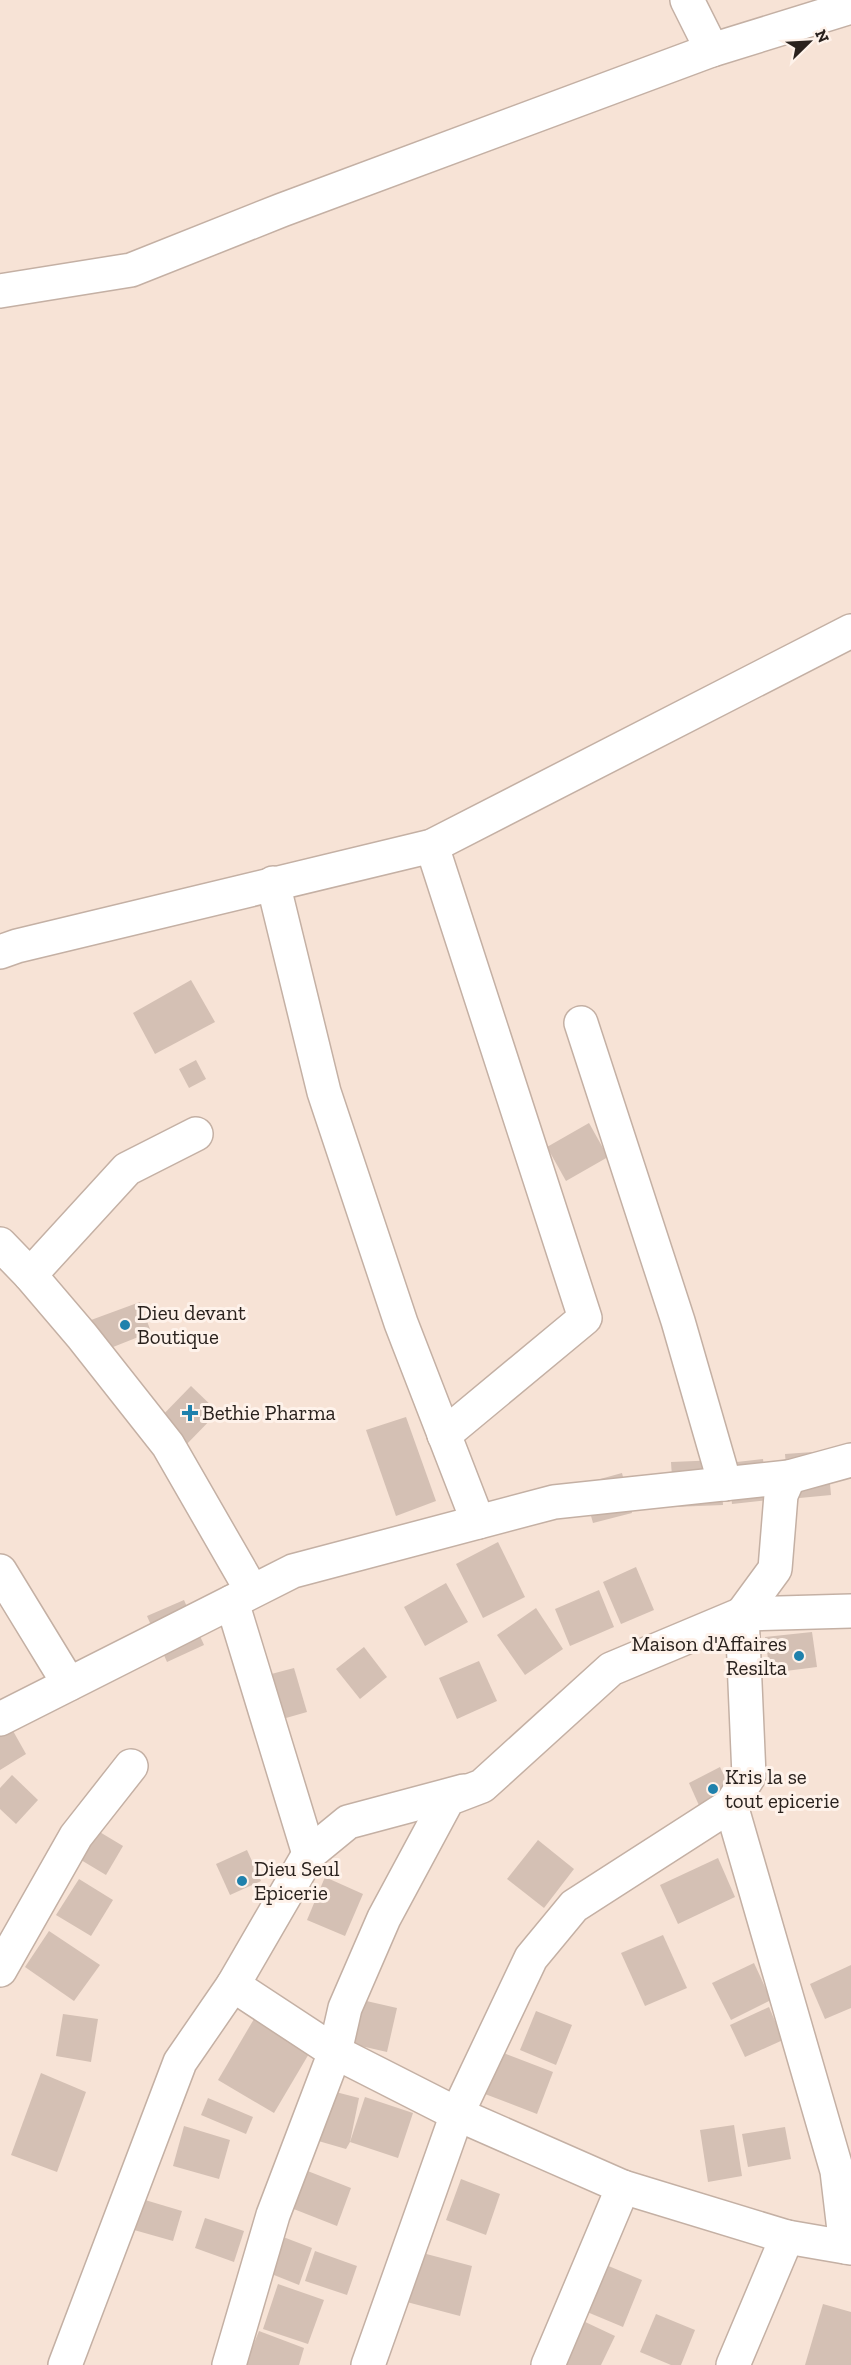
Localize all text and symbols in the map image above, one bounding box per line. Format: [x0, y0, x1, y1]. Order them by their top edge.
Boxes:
north arrow [779, 12, 839, 72]
text: N [811, 27, 833, 46]
place label: Dieu devant Boutique [137, 1300, 246, 1349]
marker: Dieu devant Boutique [118, 1318, 132, 1332]
place label: Bethie Pharma [202, 1400, 336, 1425]
marker: Bethie Pharma [183, 1406, 197, 1420]
place label: Maison d'Affaires Resilta [631, 1631, 787, 1680]
marker: Maison d'Affaires Resilta [792, 1649, 806, 1663]
place label: Kris la se tout epicerie [725, 1764, 839, 1813]
marker: Kris la se tout epicerie [706, 1782, 720, 1796]
place label: Dieu Seul Epicerie [254, 1856, 340, 1905]
marker: Dieu Seul Epicerie [235, 1874, 249, 1888]

